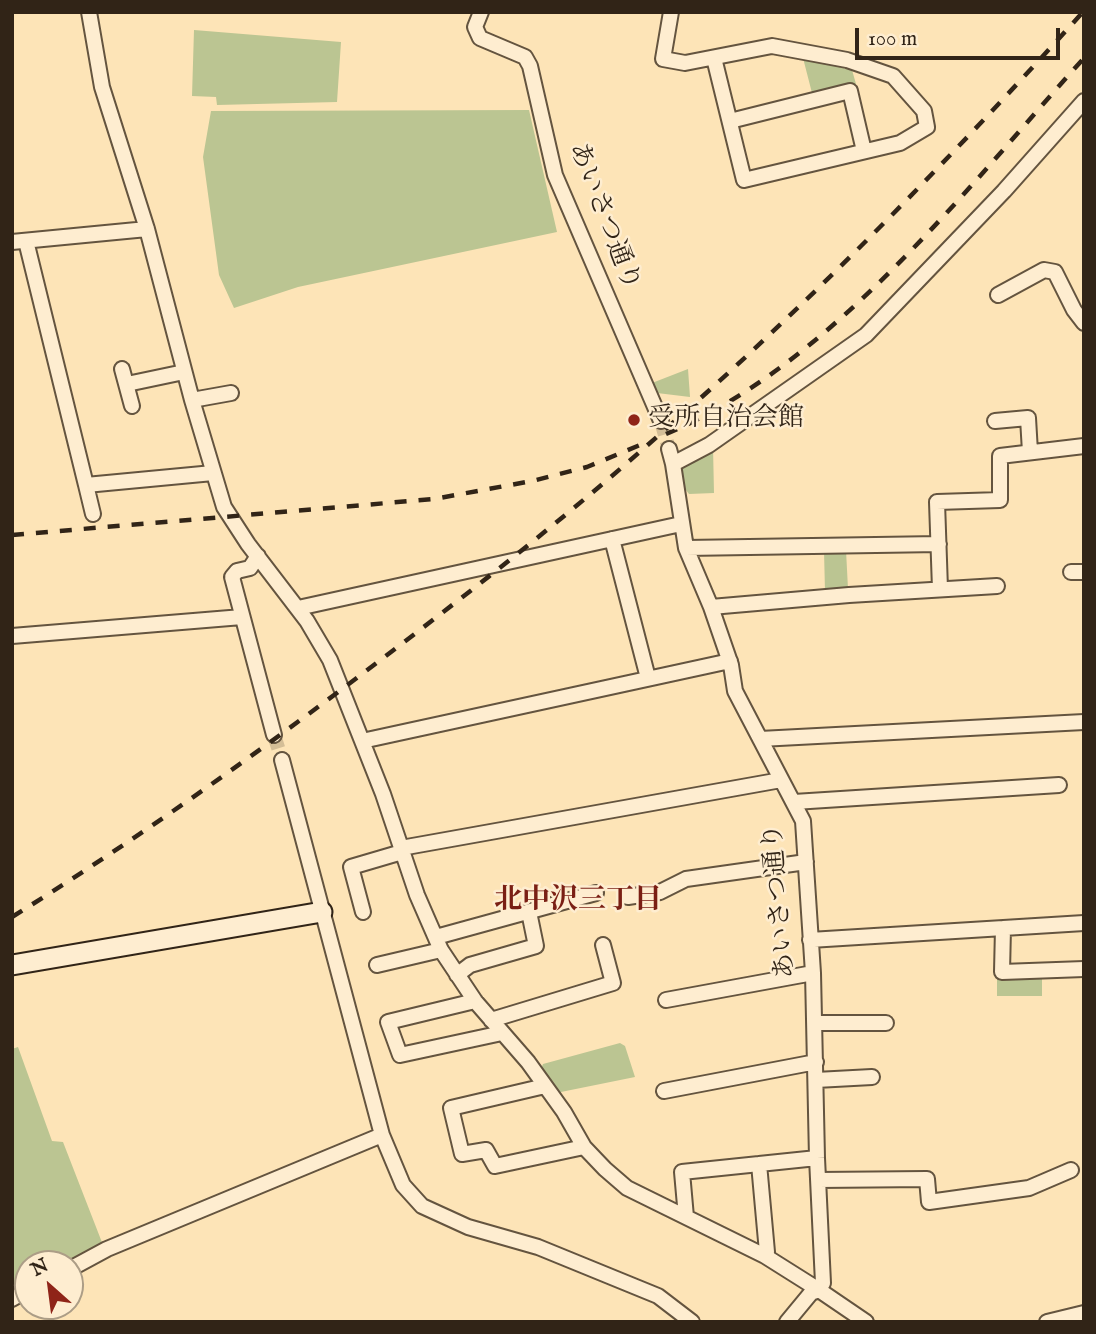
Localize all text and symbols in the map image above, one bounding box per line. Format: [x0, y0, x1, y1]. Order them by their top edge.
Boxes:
scale bar [858, 14, 1063, 58]
text: 100 m [868, 26, 917, 53]
street label: あいさつ通り [560, 139, 646, 295]
place label: 受所自治会館 [648, 404, 804, 436]
marker: 受所自治会館 [626, 412, 642, 428]
street label: あいさつ通り [759, 822, 803, 980]
district label: 北中沢三丁目 [494, 885, 662, 919]
north arrow [14, 1250, 84, 1320]
text: N [27, 1254, 53, 1283]

